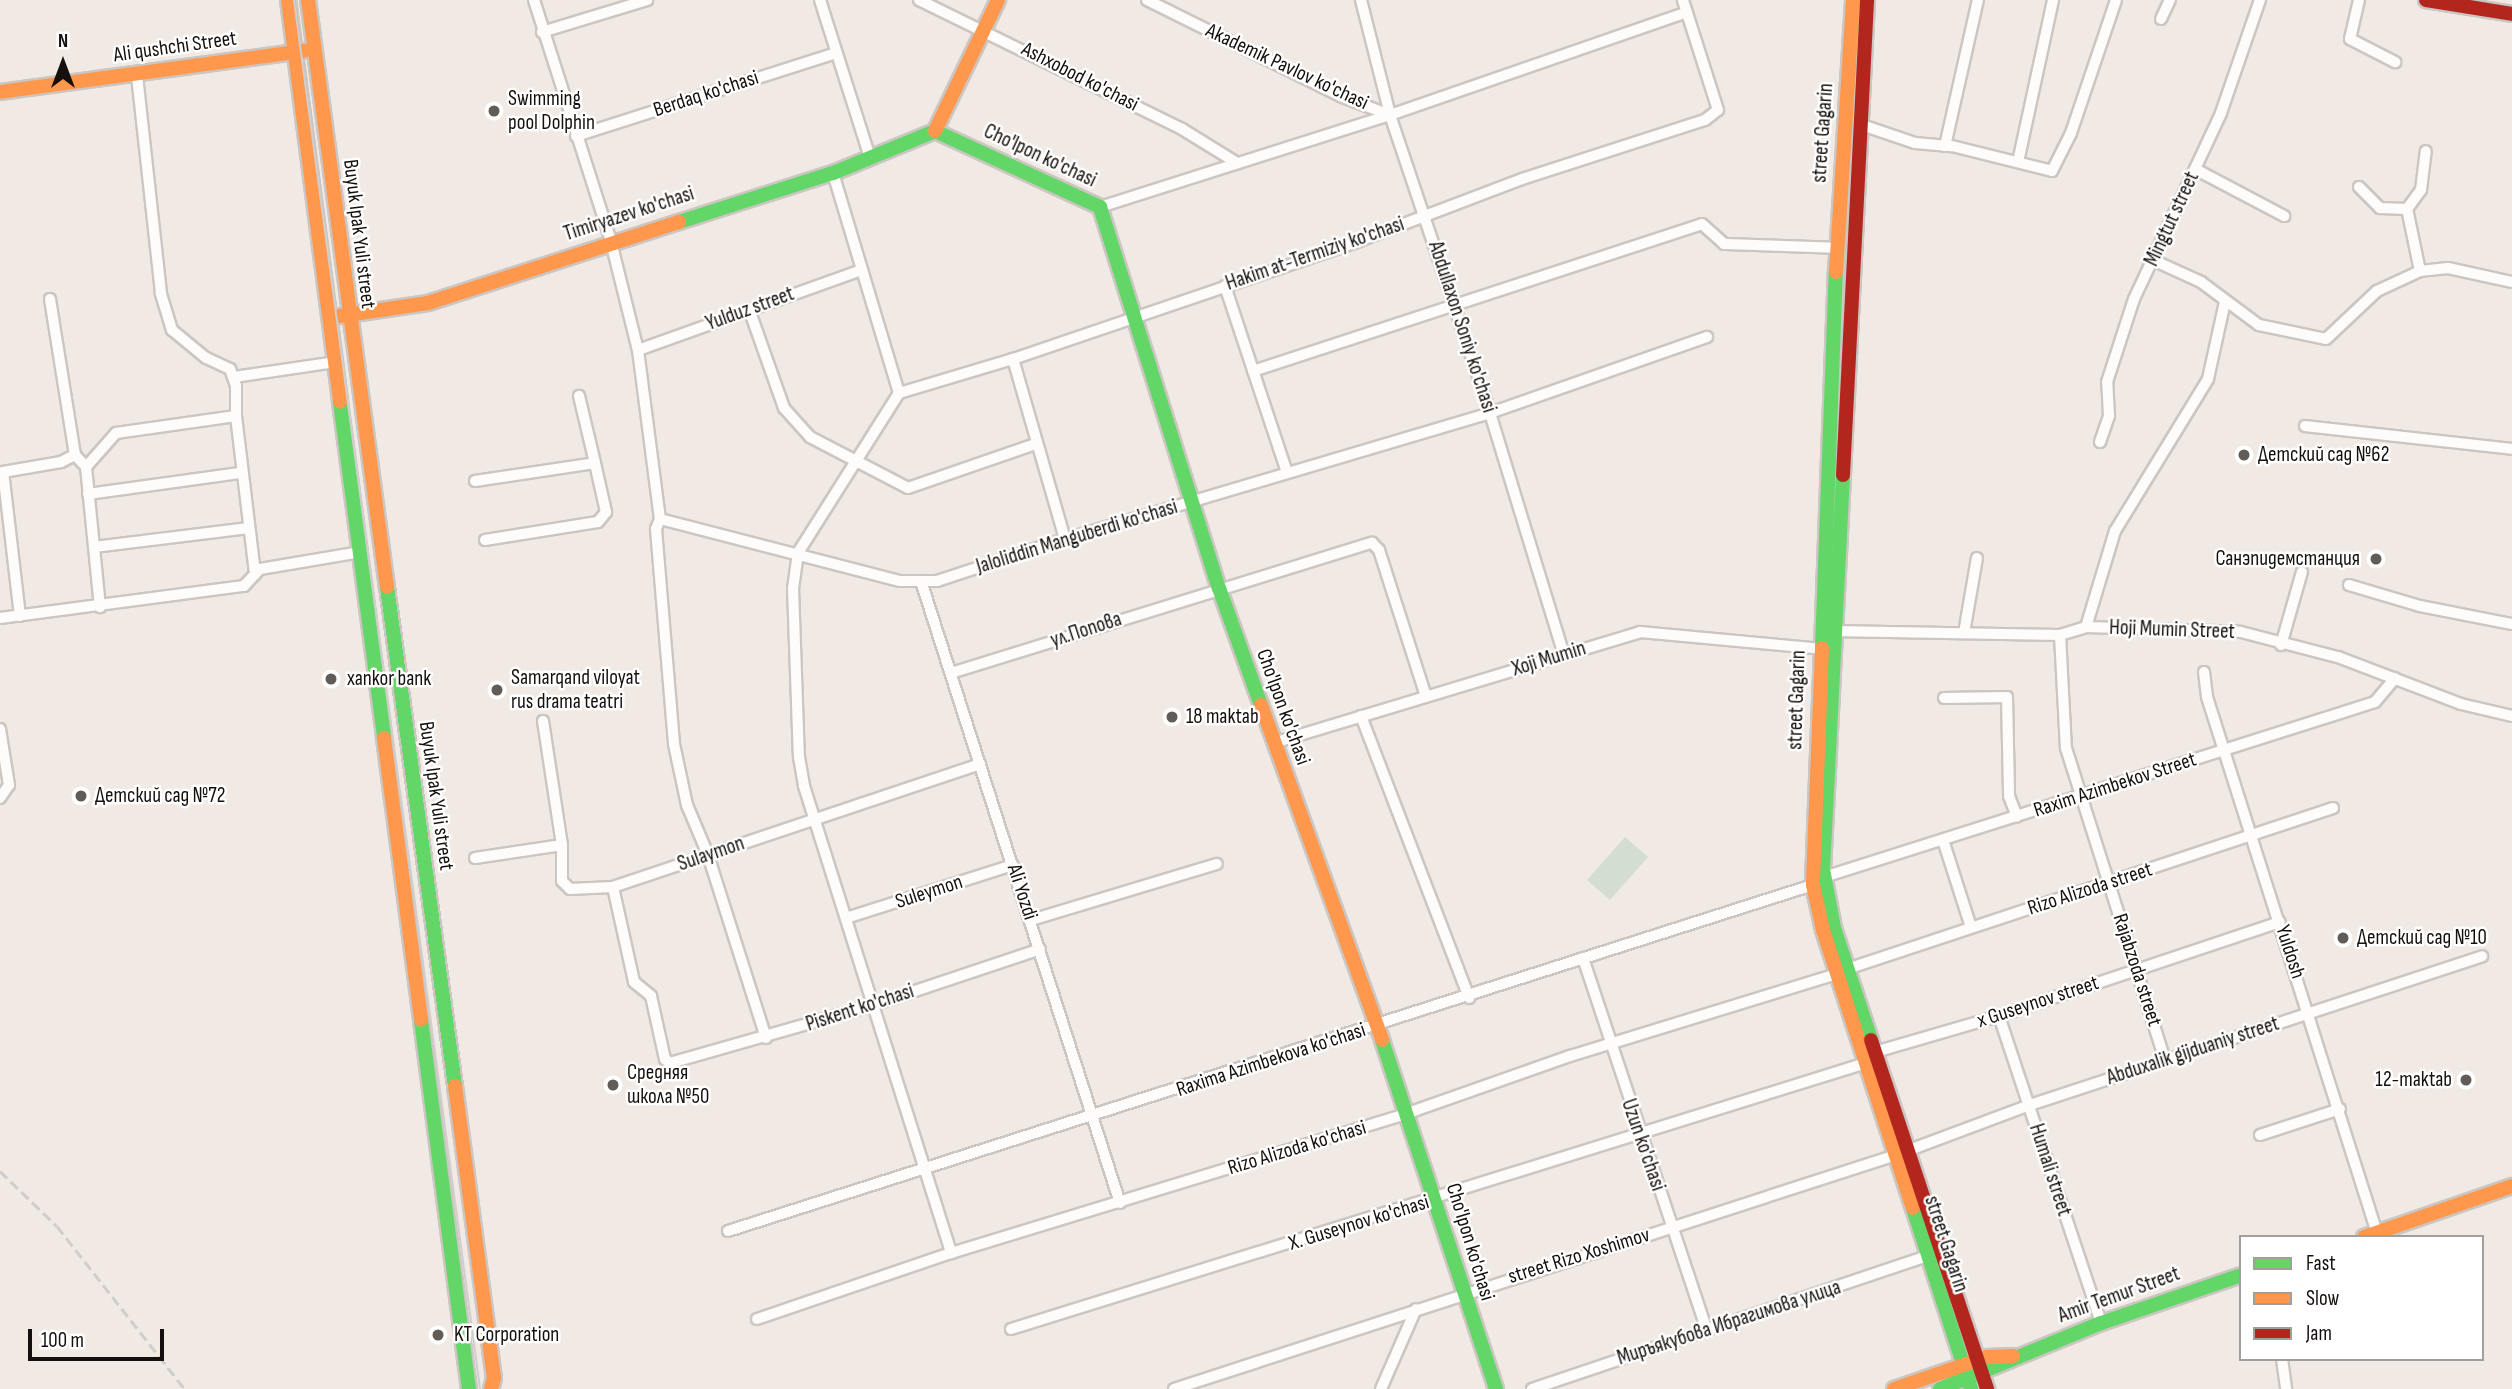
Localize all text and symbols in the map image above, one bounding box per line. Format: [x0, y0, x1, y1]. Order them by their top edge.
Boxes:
street label: Akademik Pavlov ko'chasi [1202, 18, 1372, 116]
street label: Ali qushchi Street [112, 26, 238, 68]
north arrow [28, 28, 98, 98]
text: N [58, 30, 68, 53]
street label: Ashxobod ko'chasi [1017, 37, 1143, 117]
street label: Berdaq ko'chasi [650, 65, 762, 123]
street label: street Gagarin [1807, 82, 1839, 184]
place label: Swimming pool Dolphin [508, 86, 595, 136]
marker: Swimming pool Dolphin [486, 103, 502, 119]
street label: Cho'lpon ko'chasi [980, 119, 1100, 193]
street label: Buyuk Ipak Yuli street [337, 158, 381, 310]
street label: Mingtut street [2139, 168, 2205, 270]
street label: Timiryazev ko'chasi [561, 181, 697, 247]
street label: Hakim at-Termiziy ko'chasi [1222, 212, 1408, 296]
street label: Abdullaxon Soniy ko'chasi [1422, 238, 1502, 416]
street label: Yulduz street [703, 281, 797, 337]
place label: Детский сад №62 [2258, 442, 2389, 468]
marker: Детский сад №62 [2236, 447, 2252, 463]
street label: Jaloliddin Manguberdi ko'chasi [973, 494, 1181, 580]
place label: Санэпидемстанция [2215, 546, 2360, 572]
marker: Санэпидемстанция [2366, 549, 2386, 569]
street label: ул.Попова [1047, 607, 1125, 653]
street label: Hoji Mumin Street [2109, 615, 2235, 645]
street label: Xoji Mumin [1509, 636, 1589, 682]
street label: Cho'lpon ko'chasi [1250, 646, 1316, 768]
street label: street Gagarin [1783, 650, 1811, 750]
place label: Samarqand viloyat rus drama teatri [511, 665, 640, 715]
place label: xankor bank [347, 666, 431, 692]
marker: xankor bank [321, 669, 341, 689]
marker: Samarqand viloyat rus drama teatri [489, 682, 505, 698]
place label: 18 maktab [1186, 704, 1259, 730]
marker: 18 maktab [1164, 709, 1180, 725]
street label: Buyuk Ipak Yuli street [413, 720, 459, 872]
street label: Raxim Azimbekov Street [2031, 747, 2199, 823]
place label: Детский сад №72 [95, 783, 225, 809]
marker: Детский сад №72 [73, 788, 89, 804]
street label: Sulaymon [674, 831, 748, 877]
street label: Rizo Alizoda street [2025, 857, 2155, 921]
street label: Ali Yozdi [1001, 861, 1043, 923]
street label: Suleymon [892, 869, 966, 915]
street label: Rajabzoda street [2107, 911, 2167, 1029]
street label: Yuldosh [2270, 922, 2310, 982]
place label: Детский сад №10 [2357, 925, 2487, 951]
marker: Детский сад №10 [2335, 930, 2351, 946]
street label: x Guseynov street [1974, 970, 2102, 1034]
street label: Piskent ko'chasi [803, 979, 917, 1037]
street label: Abduxalik gijduaniy street [2104, 1011, 2282, 1091]
street label: Raxima Azimbekova ko'chasi [1173, 1017, 1369, 1103]
place label: Средняя школа №50 [627, 1060, 709, 1110]
place label: 12-maktab [2375, 1067, 2452, 1093]
marker: 12-maktab [2458, 1072, 2474, 1088]
marker: Средняя школа №50 [605, 1077, 621, 1093]
street label: Uzun ko'chasi [1616, 1096, 1670, 1194]
street label: Rizo Alizoda ko'chasi [1225, 1115, 1369, 1181]
street label: Humali street [2023, 1121, 2077, 1219]
street label: Cho'lpon ko'chasi [1440, 1180, 1500, 1304]
street label: X. Guseynov ko'chasi [1286, 1190, 1432, 1256]
street label: street Gagarin [1919, 1193, 1973, 1295]
street label: street Rizo Xoshimov [1505, 1222, 1653, 1290]
legend [2239, 1235, 2484, 1361]
text: Fast [2306, 1251, 2336, 1276]
street label: Amir Temur Street [2055, 1261, 2183, 1329]
street label: Миръякубова Ибрагимова улица [1614, 1275, 1844, 1371]
text: Slow [2306, 1286, 2339, 1311]
scale bar [32, 1316, 168, 1360]
text: Jam [2306, 1321, 2332, 1346]
place label: KT Corporation [454, 1322, 559, 1348]
marker: KT Corporation [428, 1325, 448, 1345]
text: 100 m [41, 1328, 84, 1353]

